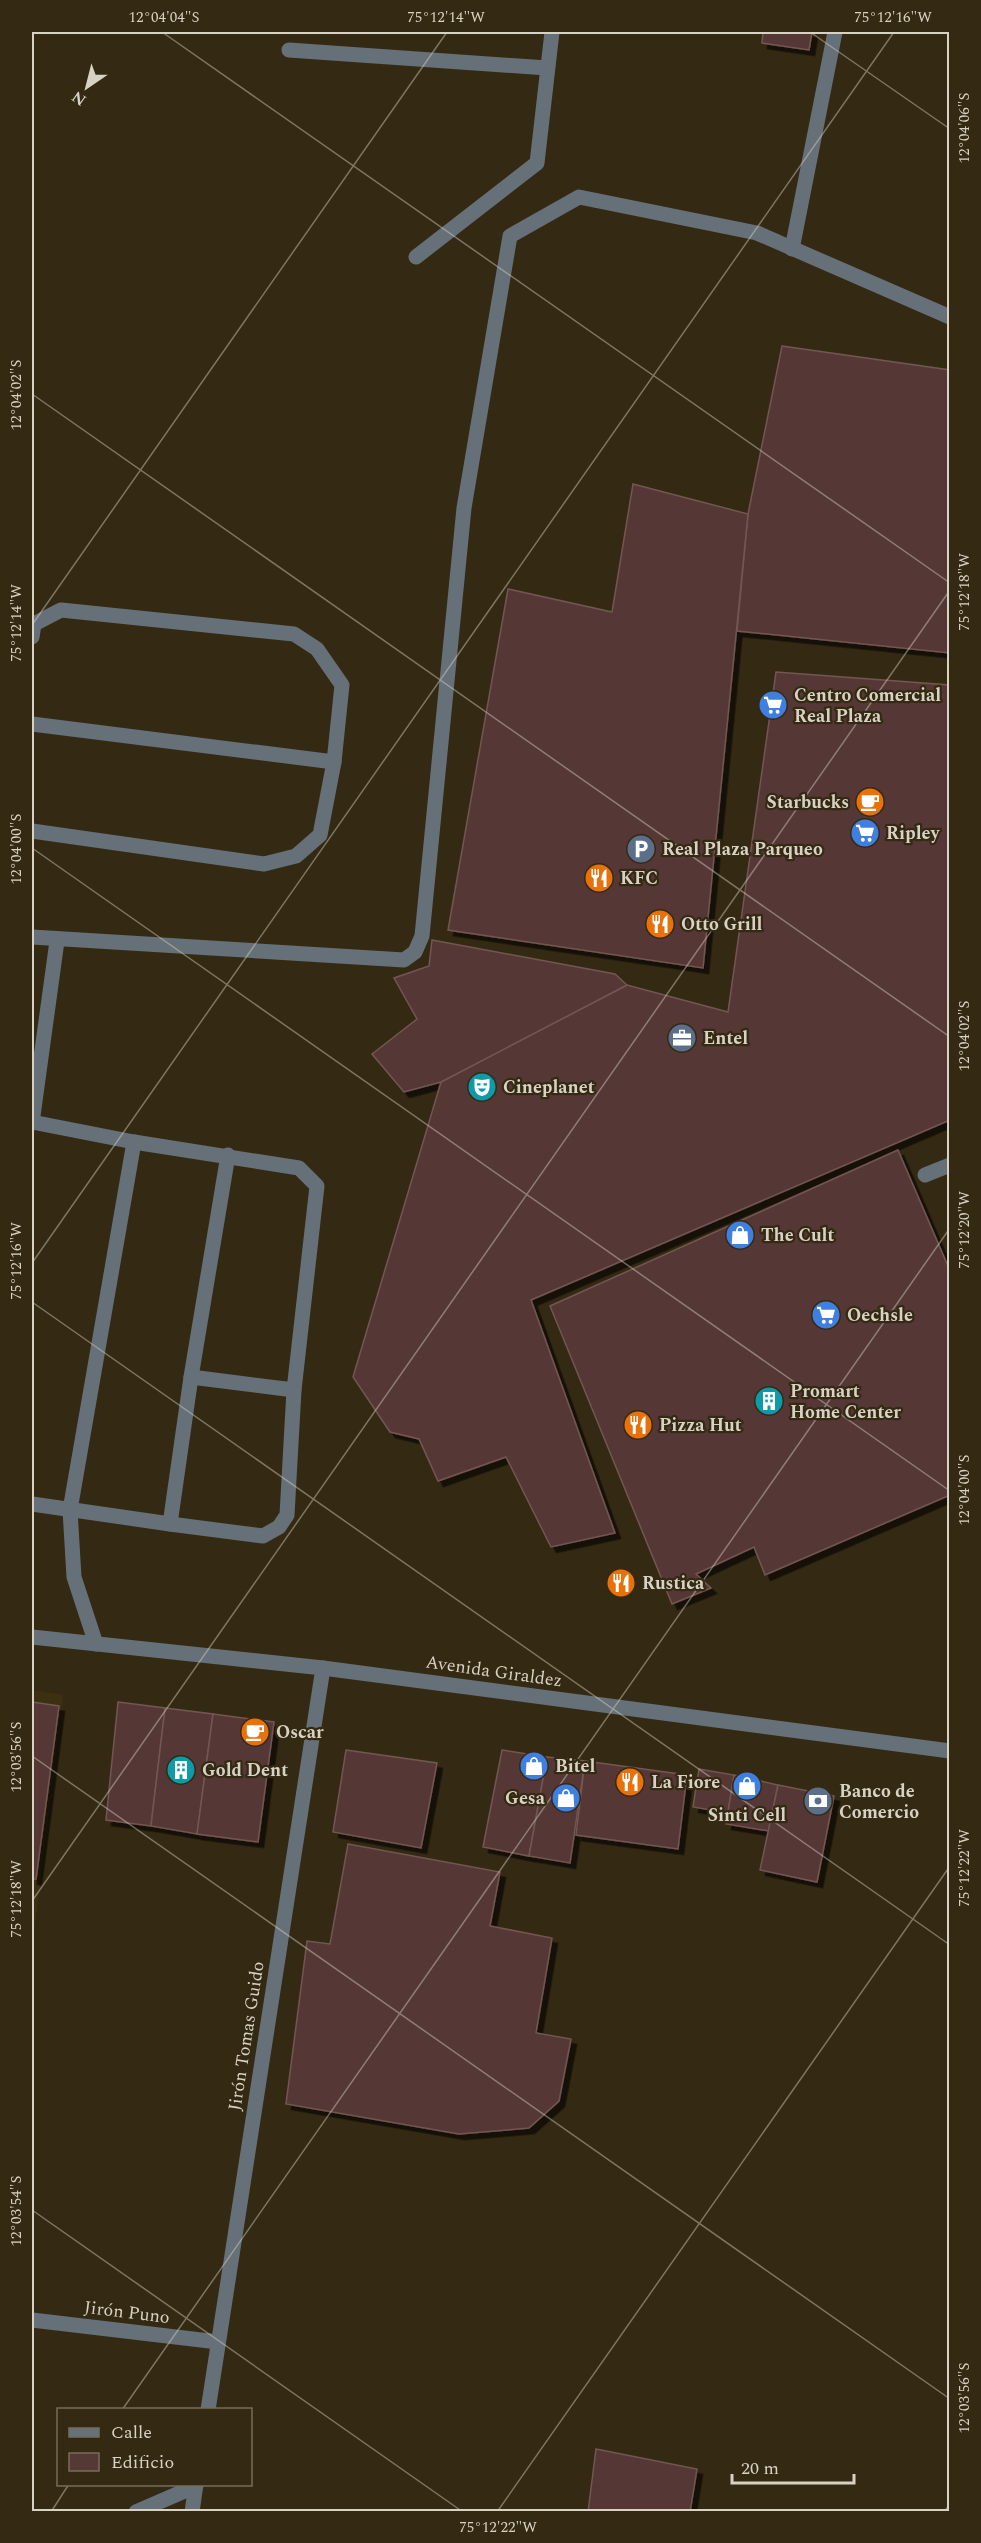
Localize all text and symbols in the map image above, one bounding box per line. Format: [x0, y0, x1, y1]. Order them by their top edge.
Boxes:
text: 12°04'04"S [129, 6, 200, 29]
text: 75°12'14"W [407, 6, 485, 29]
text: 75°12'16"W [854, 6, 932, 29]
north arrow [57, 57, 117, 117]
text: N [67, 85, 91, 112]
text: 12°04'06"S [953, 92, 976, 163]
text: 12°04'02"S [5, 359, 28, 430]
text: 75°12'18"W [953, 553, 976, 631]
text: 75°12'14"W [5, 584, 28, 662]
place label: Centro Comercial Real Plaza [794, 682, 941, 730]
supermarket icon: Centro Comercial Real Plaza [757, 689, 789, 721]
cafe icon: Starbucks [854, 786, 886, 818]
place label: Starbucks [767, 789, 849, 816]
text: 12°04'00"S [5, 813, 28, 884]
supermarket icon: Ripley [849, 817, 881, 849]
place label: Ripley [886, 820, 941, 847]
parking icon: Real Plaza Parqueo [625, 833, 657, 865]
place label: Real Plaza Parqueo [662, 836, 823, 863]
restaurant icon: KFC [583, 862, 615, 894]
place label: KFC [620, 865, 658, 892]
restaurant icon: Otto Grill [644, 908, 676, 940]
place label: Otto Grill [681, 911, 763, 938]
text: 12°04'02"S [953, 1000, 976, 1071]
office icon: Entel [666, 1022, 698, 1054]
place label: Entel [703, 1025, 748, 1052]
theatre icon: Cineplanet [466, 1071, 498, 1103]
place label: Cineplanet [503, 1074, 595, 1101]
text: 75°12'20"W [953, 1191, 976, 1269]
shop icon: The Cult [724, 1219, 756, 1251]
text: 75°12'16"W [5, 1222, 28, 1300]
place label: The Cult [761, 1222, 834, 1249]
supermarket icon: Oechsle [810, 1299, 842, 1331]
place label: Oechsle [847, 1302, 913, 1329]
place label: Promart Home Center [790, 1378, 901, 1426]
building icon: Promart Home Center [753, 1385, 785, 1417]
restaurant icon: Pizza Hut [622, 1409, 654, 1441]
place label: Pizza Hut [659, 1412, 742, 1439]
text: 12°04'00"S [953, 1454, 976, 1525]
restaurant icon: Rustica [605, 1567, 637, 1599]
place label: Rustica [642, 1570, 705, 1597]
street label: Avenida Giraldez [424, 1649, 564, 1694]
cafe icon: Oscar [239, 1716, 271, 1748]
place label: Oscar [276, 1719, 324, 1746]
text: 12°03'56"S [5, 1721, 28, 1792]
shop icon: Bitel [518, 1750, 550, 1782]
place label: Bitel [555, 1753, 595, 1780]
building icon: Gold Dent [165, 1754, 197, 1786]
place label: Gold Dent [202, 1757, 288, 1784]
restaurant icon: La Fiore [614, 1766, 646, 1798]
place label: La Fiore [651, 1769, 720, 1796]
shop icon: Sinti Cell [731, 1770, 763, 1802]
place label: Banco de Comercio [839, 1778, 919, 1826]
shop icon: Gesa [550, 1782, 582, 1814]
place label: Gesa [505, 1785, 546, 1812]
bank icon: Banco de Comercio [802, 1785, 834, 1817]
place label: Sinti Cell [708, 1802, 786, 1829]
text: 75°12'22"W [953, 1829, 976, 1907]
text: 75°12'18"W [5, 1860, 28, 1938]
street label: Jirón Tomas Guido [221, 1959, 272, 2113]
text: 12°03'54"S [5, 2175, 28, 2246]
street label: Jirón Puno [83, 2294, 171, 2331]
text: 12°03'56"S [953, 2362, 976, 2433]
legend [57, 2408, 252, 2486]
text: Calle [111, 2419, 152, 2446]
scale bar [732, 2447, 854, 2485]
text: Edificio [111, 2449, 174, 2476]
text: 20 m [741, 2455, 779, 2482]
text: 75°12'22"W [459, 2516, 537, 2539]

